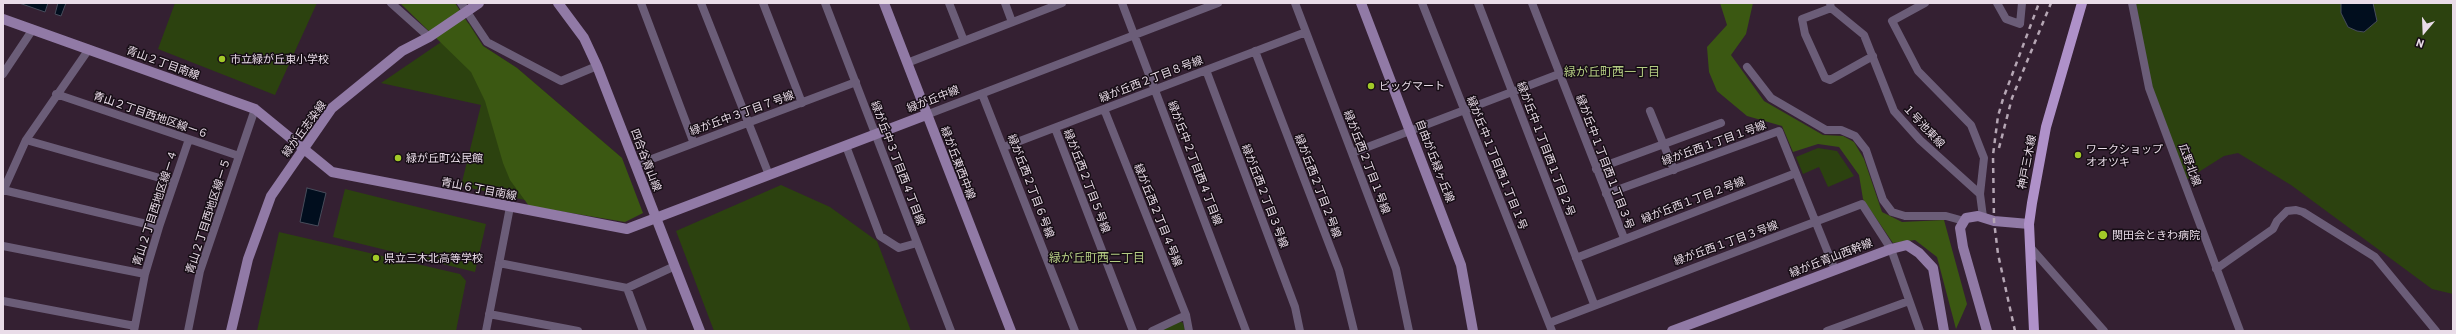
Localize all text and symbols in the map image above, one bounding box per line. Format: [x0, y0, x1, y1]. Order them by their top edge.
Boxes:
north arrow [2404, 12, 2444, 52]
text: N [2414, 36, 2426, 51]
street label: 青山２丁目南線 [125, 44, 201, 82]
place label: 市立緑が丘東小学校 [230, 52, 329, 66]
street label: 緑が丘西２丁目８号線 [1097, 53, 1205, 105]
marker: 市立緑が丘東小学校 [217, 54, 227, 64]
district label: 緑が丘町西一丁目 [1564, 65, 1660, 79]
place label: ビッグマート [1379, 79, 1445, 93]
street label: 緑が丘中１丁目西１丁目２号 [1514, 80, 1578, 218]
marker: ビッグマート [1366, 81, 1376, 91]
street label: 緑が丘中線 [905, 83, 961, 115]
street label: 緑が丘中３丁目７号線 [688, 88, 796, 138]
street label: 青山２丁目西地区線ー６ [92, 89, 210, 141]
street label: 緑が丘中１丁目西１丁目３号 [1573, 93, 1637, 231]
street label: 緑が丘中１丁目西１丁目１号 [1464, 94, 1530, 232]
street label: 緑が丘志染線 [279, 98, 329, 160]
street label: 緑が丘中３丁目西４丁目線 [868, 99, 928, 227]
street label: 緑が丘中２丁目西４丁目線 [1165, 99, 1225, 227]
street label: １号池東線 [1900, 101, 1948, 151]
street label: 緑が丘西２丁目１号線 [1341, 108, 1393, 216]
street label: 自由が丘緑ヶ丘線 [1413, 118, 1457, 204]
street label: 緑が丘西１丁目１号線 [1660, 118, 1768, 168]
street label: 緑が丘東西中線 [938, 125, 978, 201]
street label: 四合谷青山線 [628, 127, 664, 193]
street label: 緑が丘西２丁目５号線 [1061, 127, 1113, 235]
street label: 緑が丘西２丁目６号線 [1005, 132, 1057, 240]
street label: 緑が丘西２丁目２号線 [1292, 132, 1344, 240]
street label: 神戸三木線 [2015, 134, 2039, 190]
street label: 緑が丘西２丁目３号線 [1239, 142, 1291, 250]
place label: ワークショップ オオツキ [2086, 142, 2163, 168]
street label: 広野北線 [2176, 142, 2204, 188]
street label: 青山２丁目西地区線ー４ [130, 148, 180, 268]
marker: ワークショップ オオツキ [2073, 150, 2083, 160]
place label: 緑が丘町公民館 [406, 151, 483, 165]
marker: 緑が丘町公民館 [393, 153, 403, 163]
street label: 青山２丁目西地区線ー５ [183, 156, 233, 276]
street label: 緑が丘西２丁目４号線 [1131, 162, 1185, 268]
street label: 緑が丘西１丁目２号線 [1639, 174, 1747, 226]
street label: 青山６丁目南線 [440, 175, 518, 203]
street label: 緑が丘西１丁目３号線 [1672, 218, 1780, 268]
place label: 関田会ときわ病院 [2112, 228, 2200, 242]
marker: 関田会ときわ病院 [2097, 229, 2109, 241]
street label: 緑が丘青山西幹線 [1788, 236, 1874, 280]
place label: 県立三木北高等学校 [384, 251, 483, 265]
district label: 緑が丘町西二丁目 [1049, 251, 1145, 265]
marker: 県立三木北高等学校 [371, 253, 381, 263]

